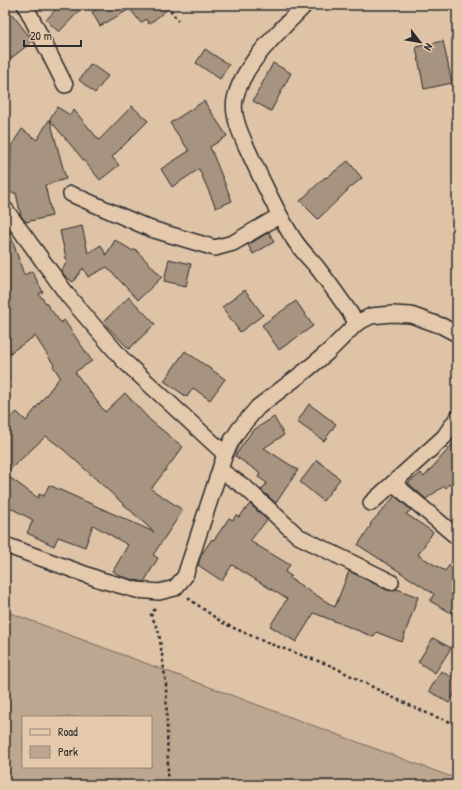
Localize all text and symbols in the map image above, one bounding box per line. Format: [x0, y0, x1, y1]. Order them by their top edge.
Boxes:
scale bar [24, 22, 81, 48]
north arrow [400, 22, 440, 62]
text: 20 m [30, 27, 52, 44]
text: N [421, 41, 436, 53]
legend [22, 716, 152, 768]
text: Road [58, 723, 78, 740]
text: Park [58, 743, 78, 760]

